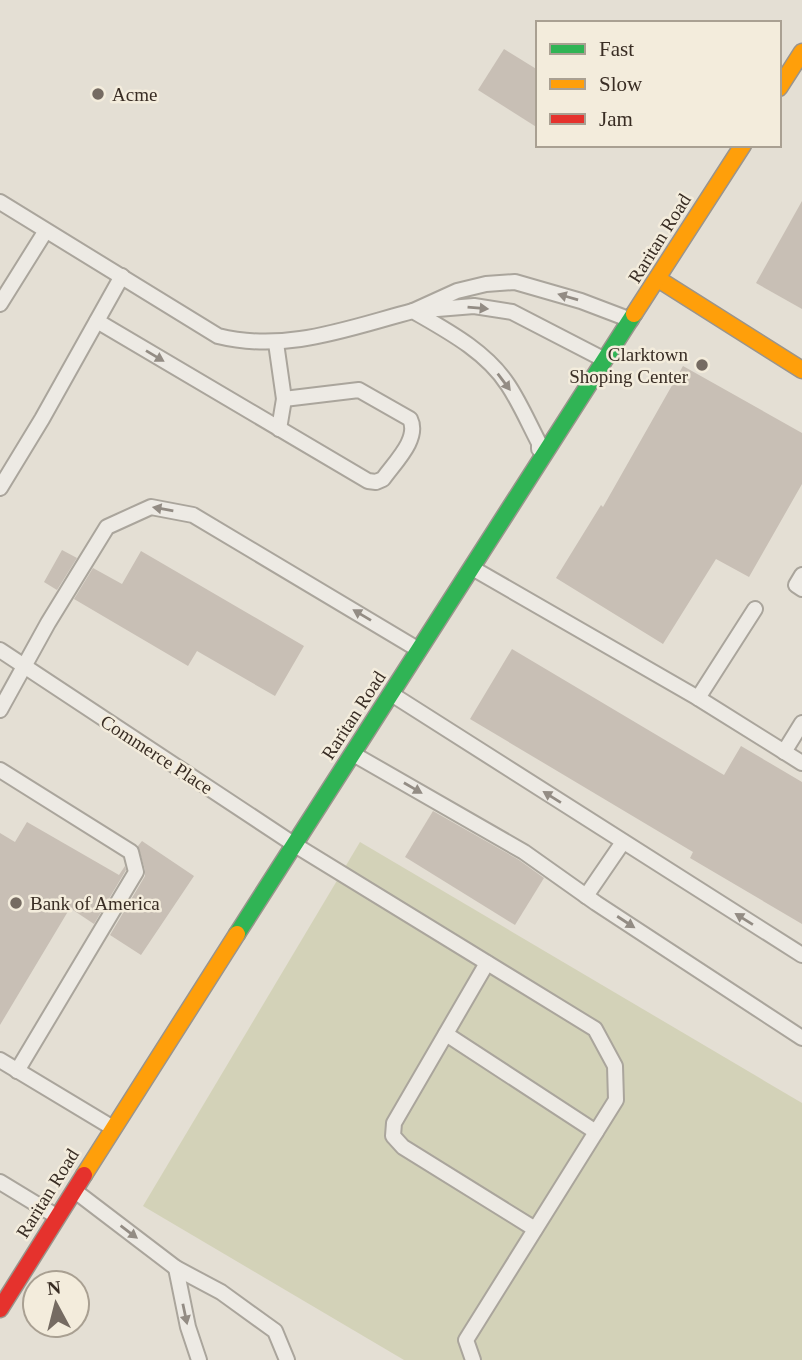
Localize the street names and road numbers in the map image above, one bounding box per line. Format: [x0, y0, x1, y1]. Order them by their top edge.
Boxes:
street label: Raritan Road [624, 190, 695, 287]
street label: Raritan Road [317, 667, 390, 763]
street label: Commerce Place [97, 710, 217, 798]
street label: Raritan Road [12, 1145, 83, 1242]

